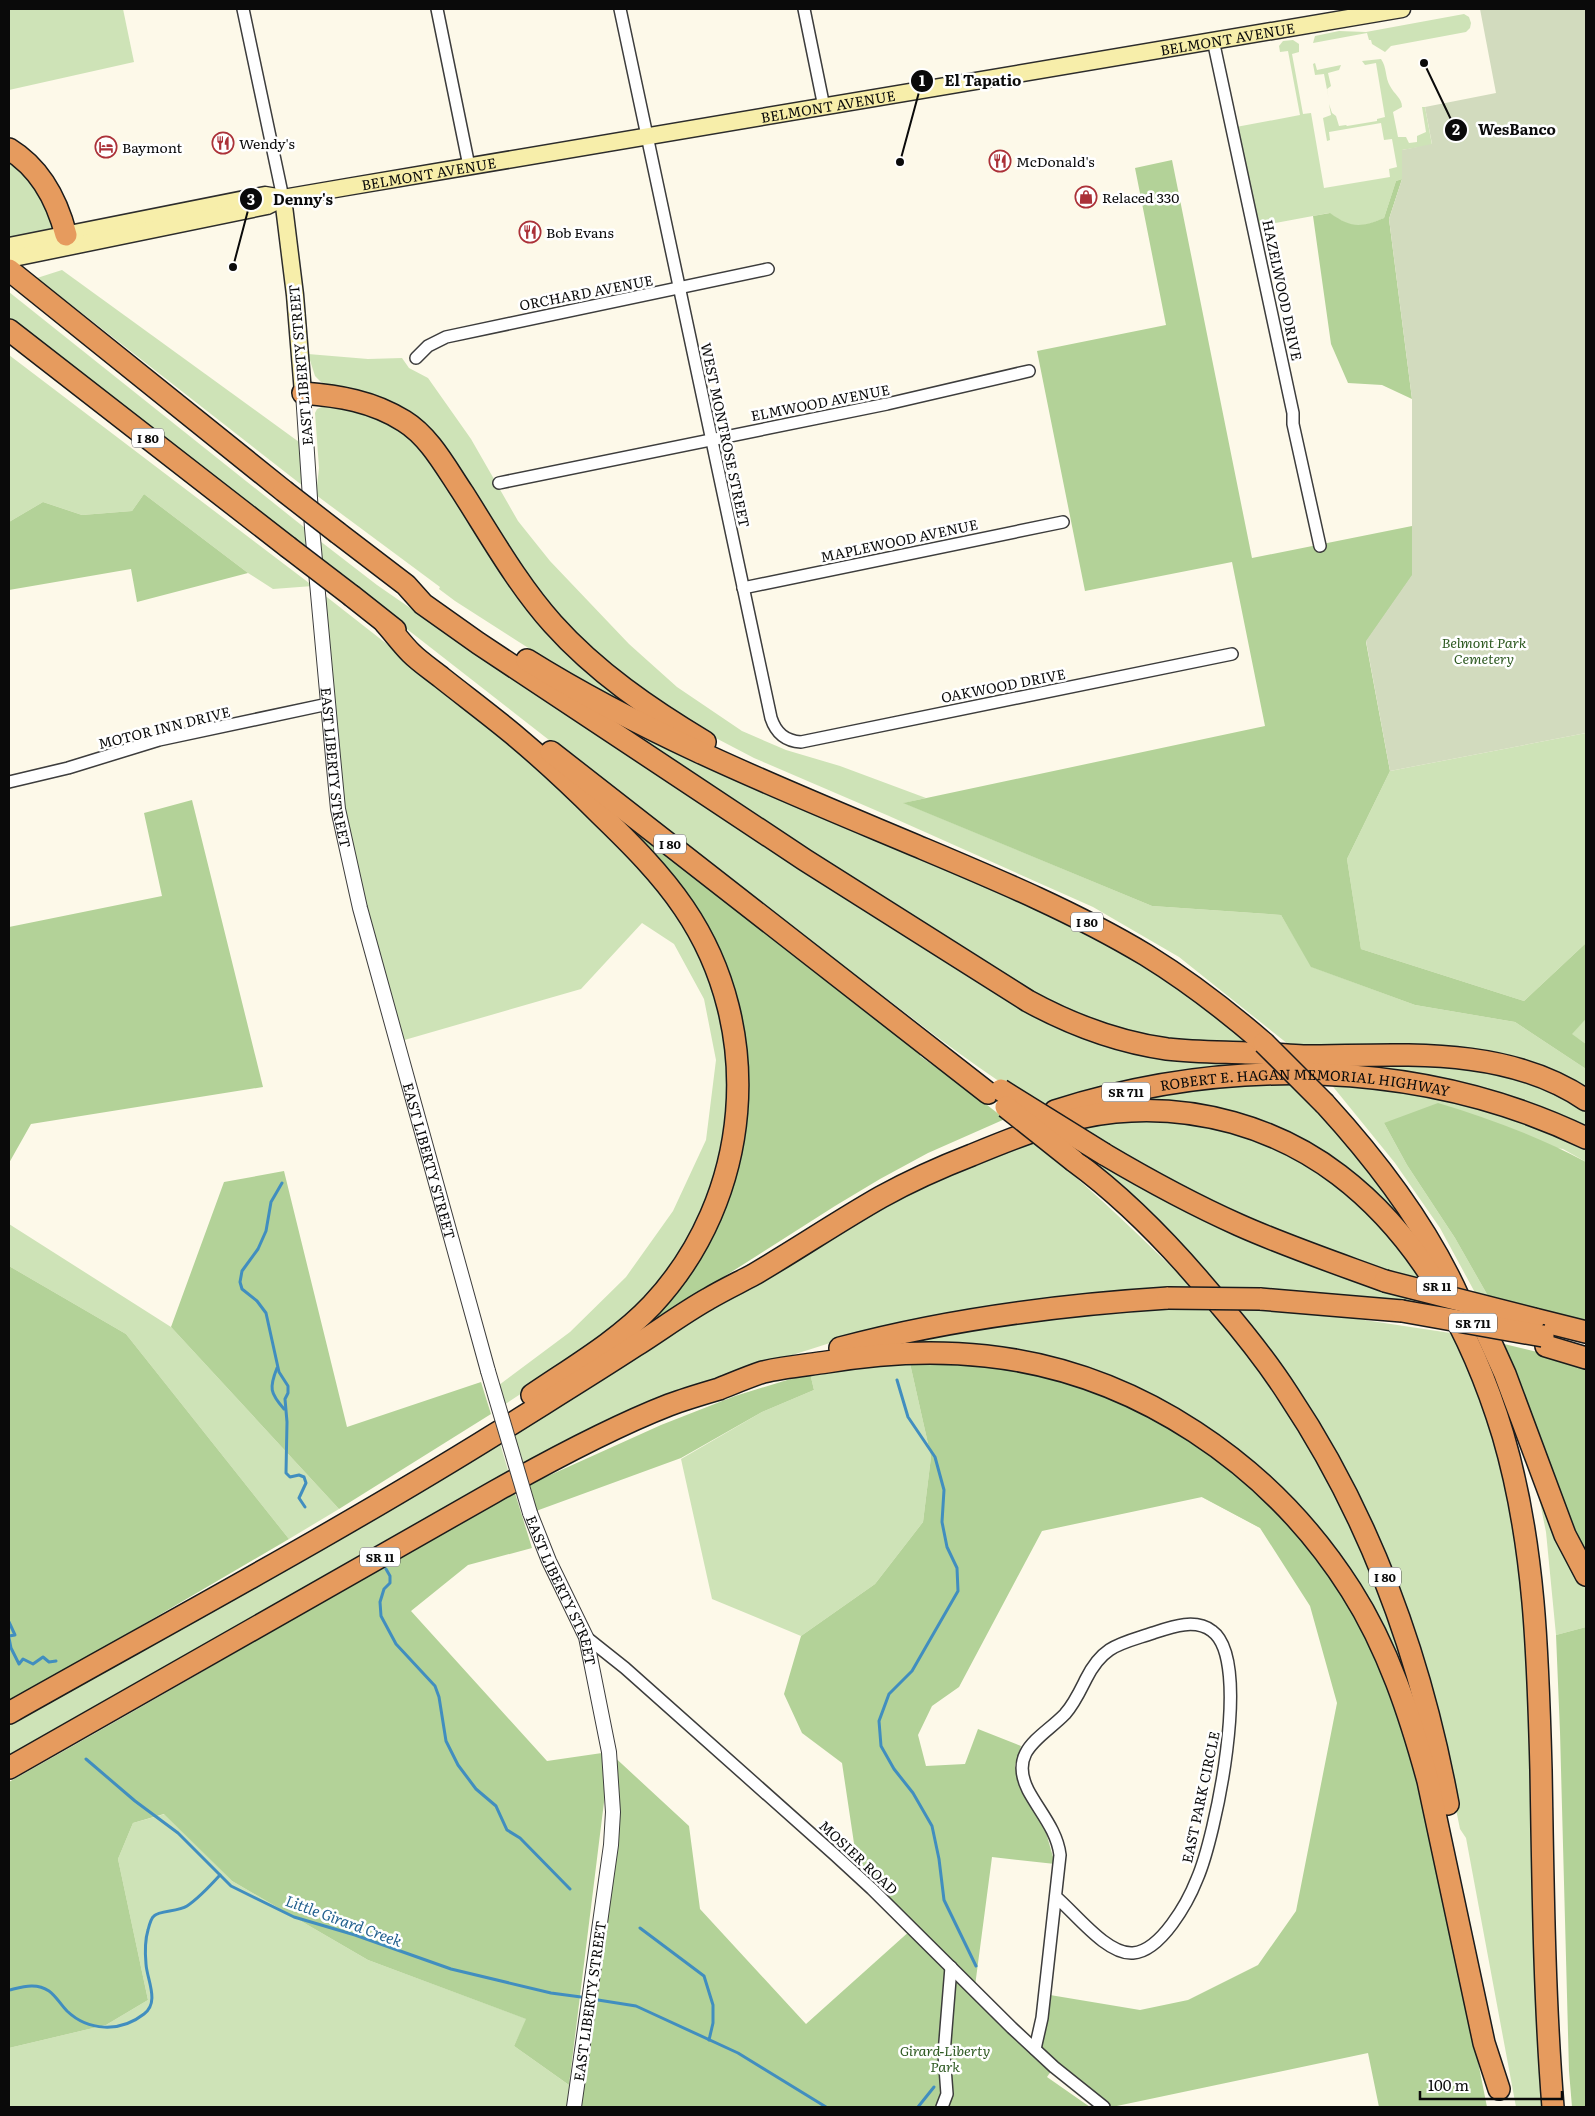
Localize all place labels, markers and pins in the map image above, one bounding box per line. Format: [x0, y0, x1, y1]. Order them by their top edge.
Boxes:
callout: El Tapatio [909, 66, 1031, 96]
callout: WesBanco [1443, 115, 1566, 145]
restaurant icon: Wendy's [211, 131, 235, 155]
place label: Wendy's [239, 133, 295, 153]
hotel icon: Baymont [94, 135, 118, 159]
place label: Baymont [122, 137, 182, 157]
restaurant icon: McDonald's [988, 149, 1012, 173]
place label: McDonald's [1016, 151, 1095, 171]
callout: Denny's [238, 184, 343, 214]
shop icon: Relaced 330 [1074, 185, 1098, 209]
place label: Relaced 330 [1102, 187, 1179, 207]
restaurant icon: Bob Evans [518, 220, 542, 244]
place label: Bob Evans [546, 222, 614, 242]

